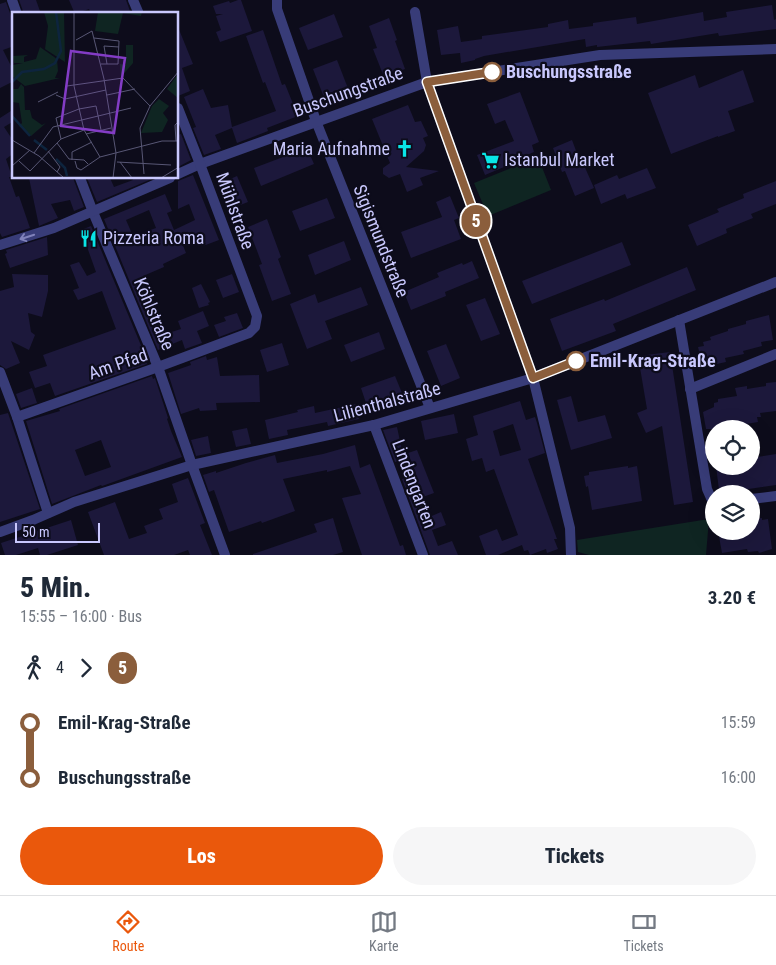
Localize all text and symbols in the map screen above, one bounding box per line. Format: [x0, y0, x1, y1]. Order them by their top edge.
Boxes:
inset map [12, 12, 179, 179]
place label: Buschungsstraße [506, 61, 632, 82]
street label: Buschungstraße [290, 62, 406, 121]
marker: Buschungsstraße [482, 62, 502, 82]
place label: Maria Aufnahme [273, 138, 390, 159]
church icon: Maria Aufnahme [394, 139, 414, 159]
place label: Istanbul Market [504, 149, 615, 170]
supermarket icon: Istanbul Market [480, 150, 500, 170]
street label: Mühlstraße [212, 170, 259, 252]
street label: Sigismundstraße [349, 181, 414, 300]
line badge: 5 [460, 205, 492, 237]
text: 5 [471, 210, 481, 231]
place label: Pizzeria Roma [103, 227, 204, 248]
restaurant icon: Pizzeria Roma [79, 228, 99, 248]
one-way arrow [20, 233, 35, 242]
street label: Köhlstraße [130, 274, 179, 353]
street label: Am Pfad [85, 344, 150, 383]
place label: Emil-Krag-Straße [590, 350, 716, 371]
marker: Emil-Krag-Straße [566, 351, 586, 371]
street label: Lilienthalstraße [331, 377, 443, 426]
map controls [705, 420, 760, 540]
button: locate [705, 420, 760, 475]
street label: Lindengarten [388, 436, 441, 531]
button: layers [705, 485, 760, 540]
scale bar [15, 520, 100, 543]
text: 50 m [22, 524, 50, 540]
text: 5 Min. [20, 571, 91, 604]
text: 3.20 € [708, 586, 756, 609]
text: 15:55 – 16:00 · Bus [20, 607, 142, 626]
icon: walk [20, 654, 48, 682]
icon: forward [72, 654, 100, 682]
text: 5 [118, 657, 127, 678]
text: 4 [56, 658, 64, 677]
text: Emil-Krag-Straße [58, 711, 190, 734]
text: 15:59 [721, 713, 756, 732]
text: Buschungsstraße [58, 766, 191, 789]
text: 16:00 [721, 768, 756, 787]
button: Los [20, 827, 383, 885]
button: Tickets [393, 827, 756, 885]
tab: Route [112, 908, 144, 954]
tab: Karte [369, 908, 399, 954]
tab: Tickets [623, 908, 664, 954]

